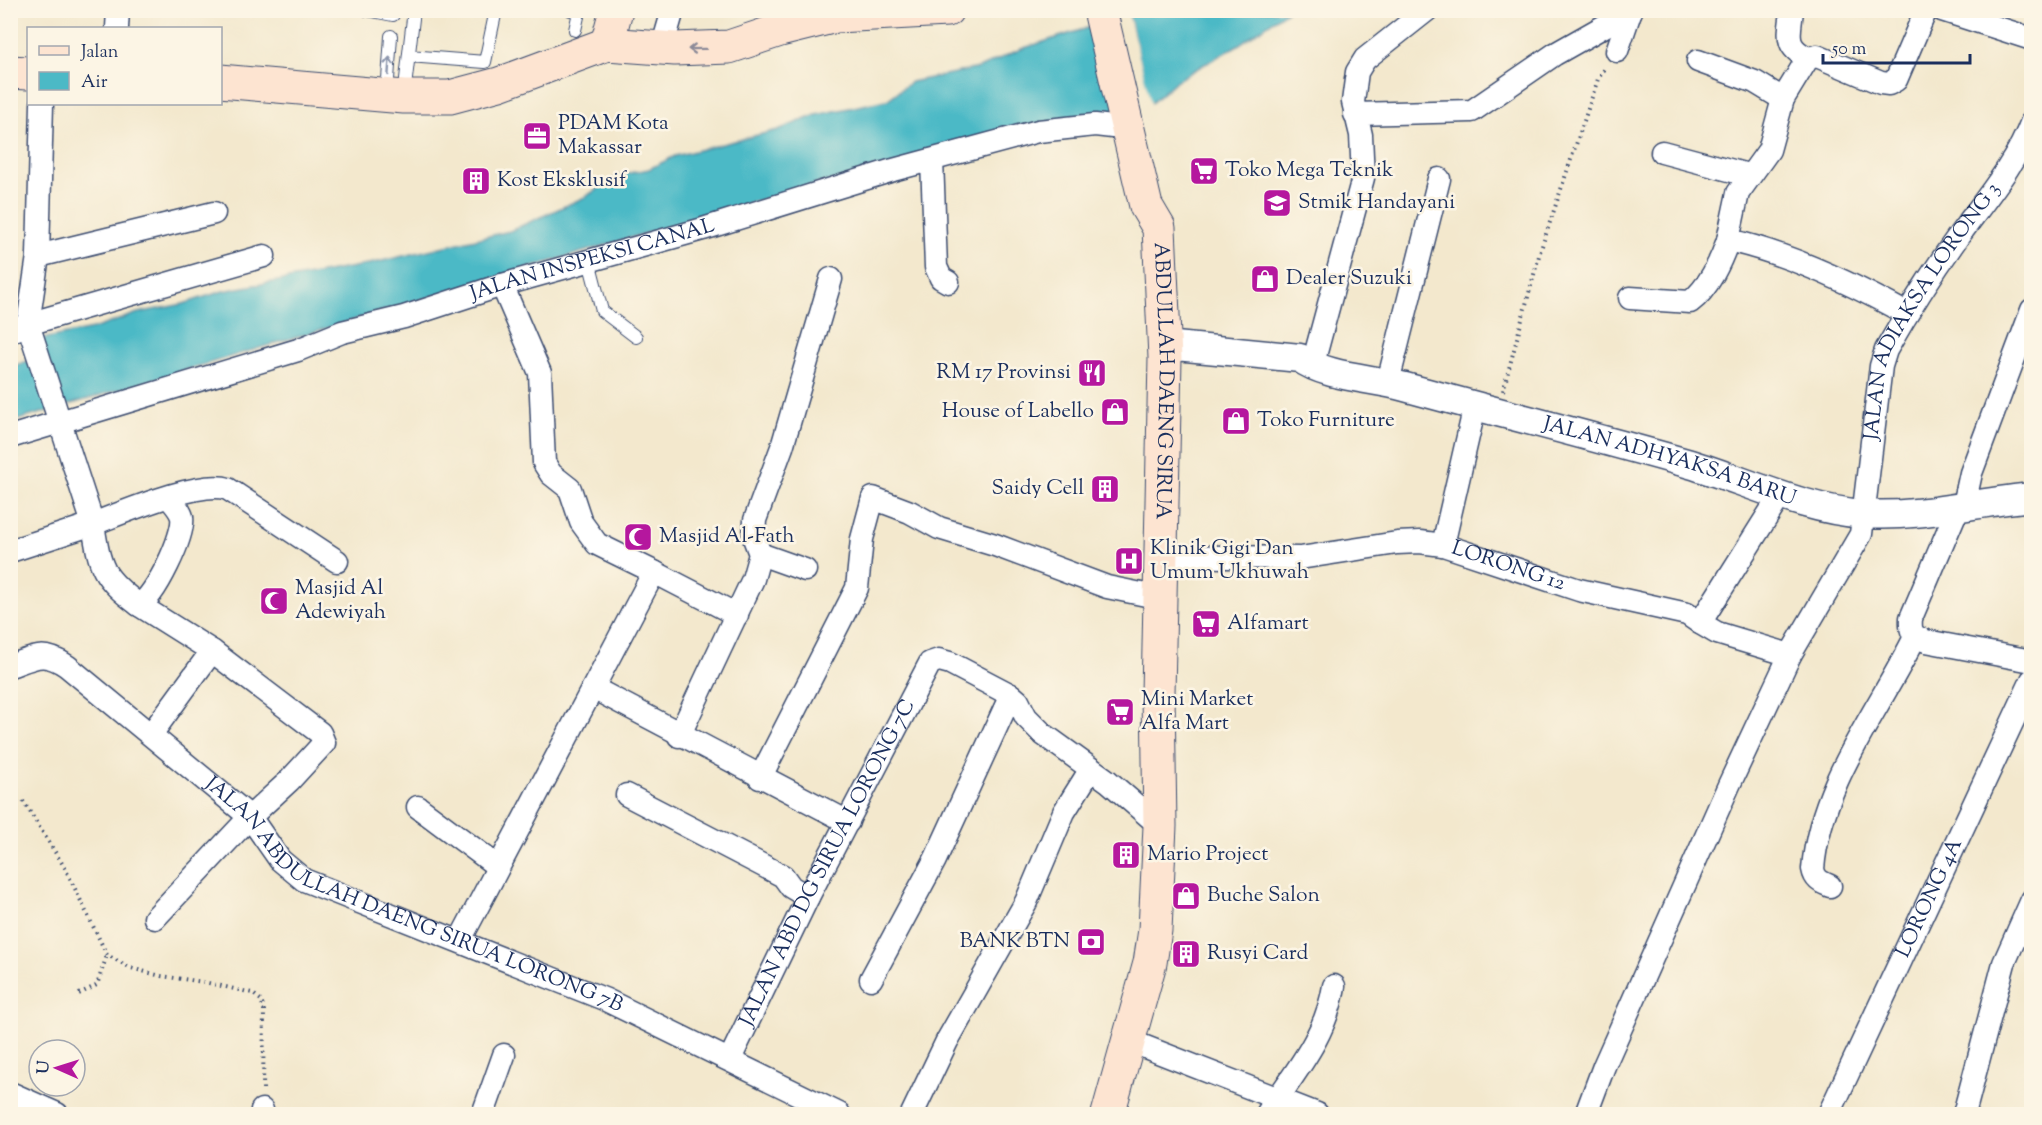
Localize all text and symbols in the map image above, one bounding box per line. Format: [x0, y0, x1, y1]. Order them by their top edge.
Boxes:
legend [27, 27, 222, 105]
scale bar [1823, 27, 1970, 65]
text: 50 m [1831, 37, 1867, 63]
text: Jalan [80, 40, 119, 66]
one-way arrow [687, 43, 707, 55]
one-way arrow [383, 56, 394, 76]
text: Air [81, 70, 108, 96]
place label: PDAM Kota Makassar [558, 109, 669, 163]
office icon: PDAM Kota Makassar [521, 120, 553, 152]
supermarket icon: Toko Mega Teknik [1188, 155, 1220, 187]
place label: Toko Mega Teknik [1225, 156, 1394, 186]
building icon: Kost Eksklusif [460, 165, 492, 197]
place label: Kost Eksklusif [497, 166, 628, 196]
street label: JALAN ADIAKSA LORONG 3 [1857, 177, 2008, 443]
school or university icon: Stmik Handayani [1261, 187, 1293, 219]
place label: Stmik Handayani [1298, 188, 1455, 218]
street label: JALAN INSPEKSI CANAL [465, 211, 719, 310]
street label: ABDULLAH DAENG SIRUA [1145, 242, 1180, 520]
shop icon: Dealer Suzuki [1249, 263, 1281, 295]
place label: Dealer Suzuki [1286, 264, 1412, 294]
restaurant icon: RM 17 Provinsi [1076, 357, 1108, 389]
place label: RM 17 Provinsi [936, 358, 1071, 388]
shop icon: House of Labello [1099, 396, 1131, 428]
place label: House of Labello [942, 397, 1094, 427]
shop icon: Toko Furniture [1220, 405, 1252, 437]
place label: Toko Furniture [1257, 406, 1395, 436]
street label: JALAN ADHYAKSA BARU [1539, 409, 1799, 514]
building icon: Saidy Cell [1089, 473, 1121, 505]
place label: Saidy Cell [992, 474, 1084, 504]
mosque icon: Masjid Al-Fath [622, 521, 654, 553]
place label: Masjid Al-Fath [659, 522, 794, 552]
place label: Klinik Gigi Dan Umum Ukhuwah [1150, 534, 1309, 588]
street label: LORONG 12 [1447, 534, 1569, 599]
hospital icon: Klinik Gigi Dan Umum Ukhuwah [1113, 545, 1145, 577]
place label: Masjid Al Adewiyah [295, 574, 386, 628]
mosque icon: Masjid Al Adewiyah [258, 585, 290, 617]
supermarket icon: Alfamart [1190, 608, 1222, 640]
place label: Alfamart [1227, 609, 1309, 639]
place label: Mini Market Alfa Mart [1141, 685, 1253, 739]
street label: JALAN ABD DG SIRUA LORONG 7C [732, 694, 923, 1033]
supermarket icon: Mini Market Alfa Mart [1104, 696, 1136, 728]
street label: JALAN ABDULLAH DAENG SIRUA LORONG 7B [197, 769, 628, 1021]
street label: LORONG 4A [1889, 834, 1971, 963]
building icon: Mario Project [1110, 839, 1142, 871]
place label: Mario Project [1147, 840, 1268, 870]
shop icon: Buche Salon [1170, 880, 1202, 912]
place label: Buche Salon [1207, 881, 1320, 911]
bank icon: BANK BTN [1075, 926, 1107, 958]
place label: BANK BTN [959, 927, 1070, 957]
building icon: Rusyi Card [1170, 938, 1202, 970]
place label: Rusyi Card [1207, 939, 1309, 969]
north arrow [27, 1038, 87, 1098]
text: U [33, 1059, 56, 1074]

